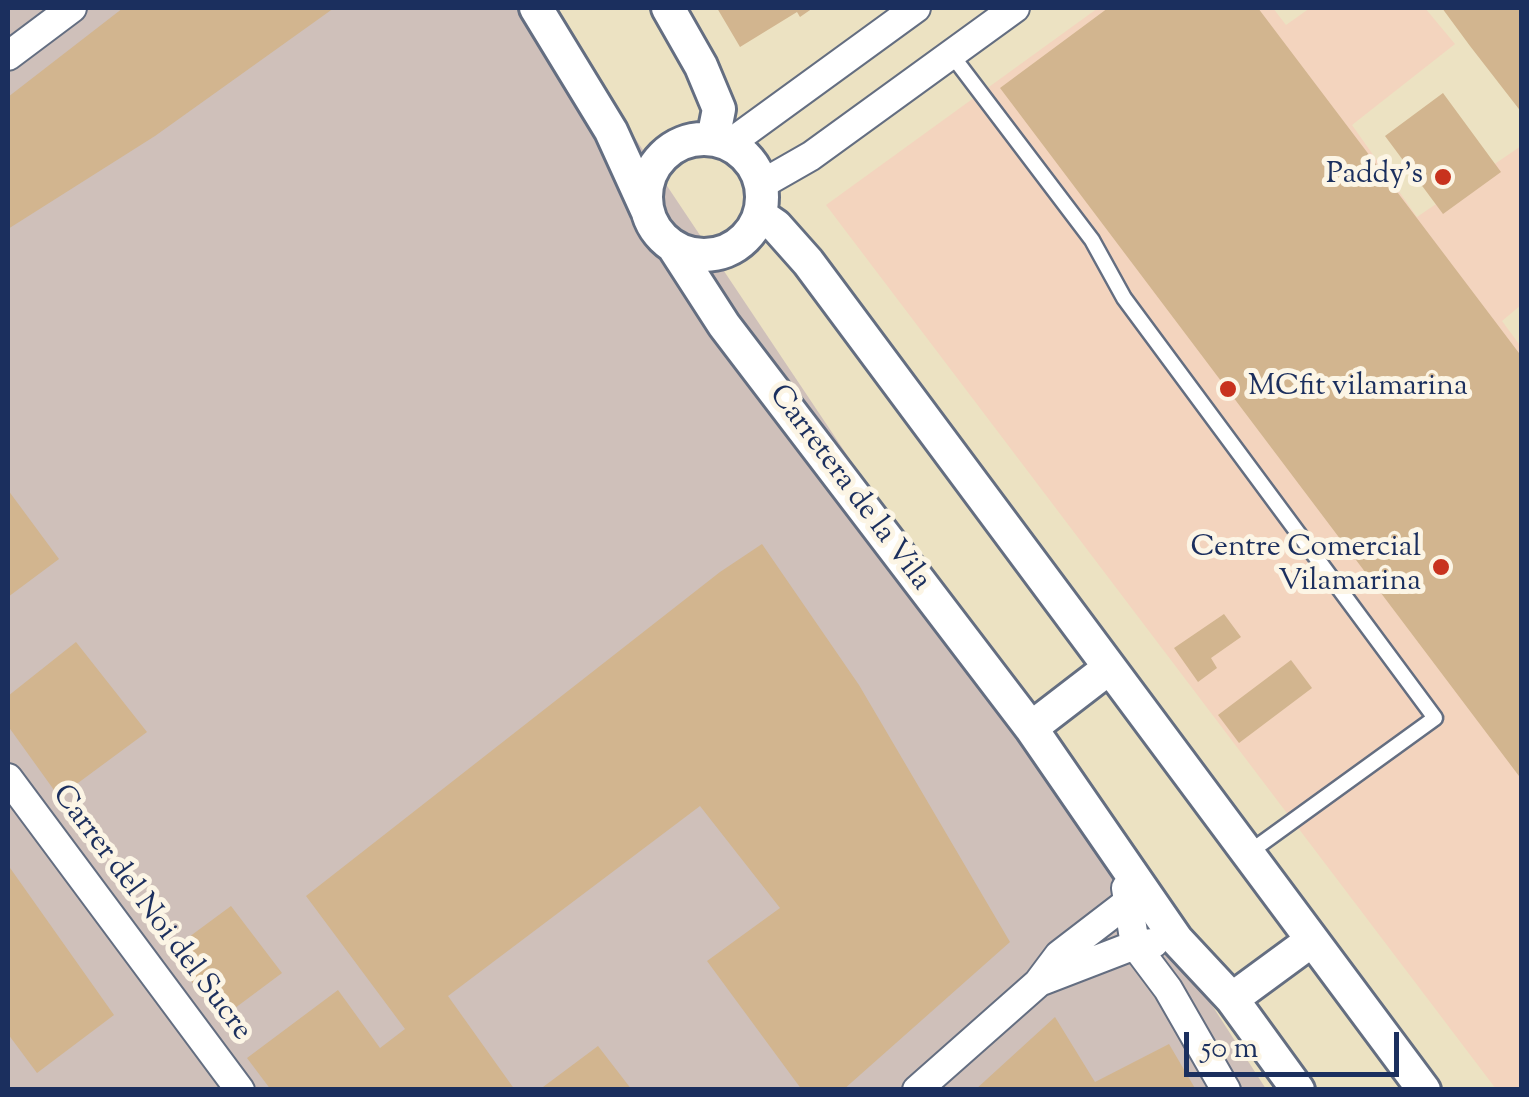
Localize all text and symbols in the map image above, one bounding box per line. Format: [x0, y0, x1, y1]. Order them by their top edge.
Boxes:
place label: Paddy's [1326, 159, 1423, 195]
marker: Paddy's [1432, 166, 1454, 188]
place label: MCfit vilamarina [1248, 371, 1468, 407]
marker: MCfit vilamarina [1217, 378, 1239, 400]
street label: Carretera de la Vila [759, 379, 937, 599]
place label: Centre Comercial Vilamarina [1191, 532, 1421, 602]
marker: Centre Comercial Vilamarina [1430, 556, 1452, 578]
street label: Carrer del Noi del Sucre [42, 779, 258, 1049]
scale bar [1189, 1012, 1404, 1074]
text: 50 m [1201, 1028, 1258, 1071]

